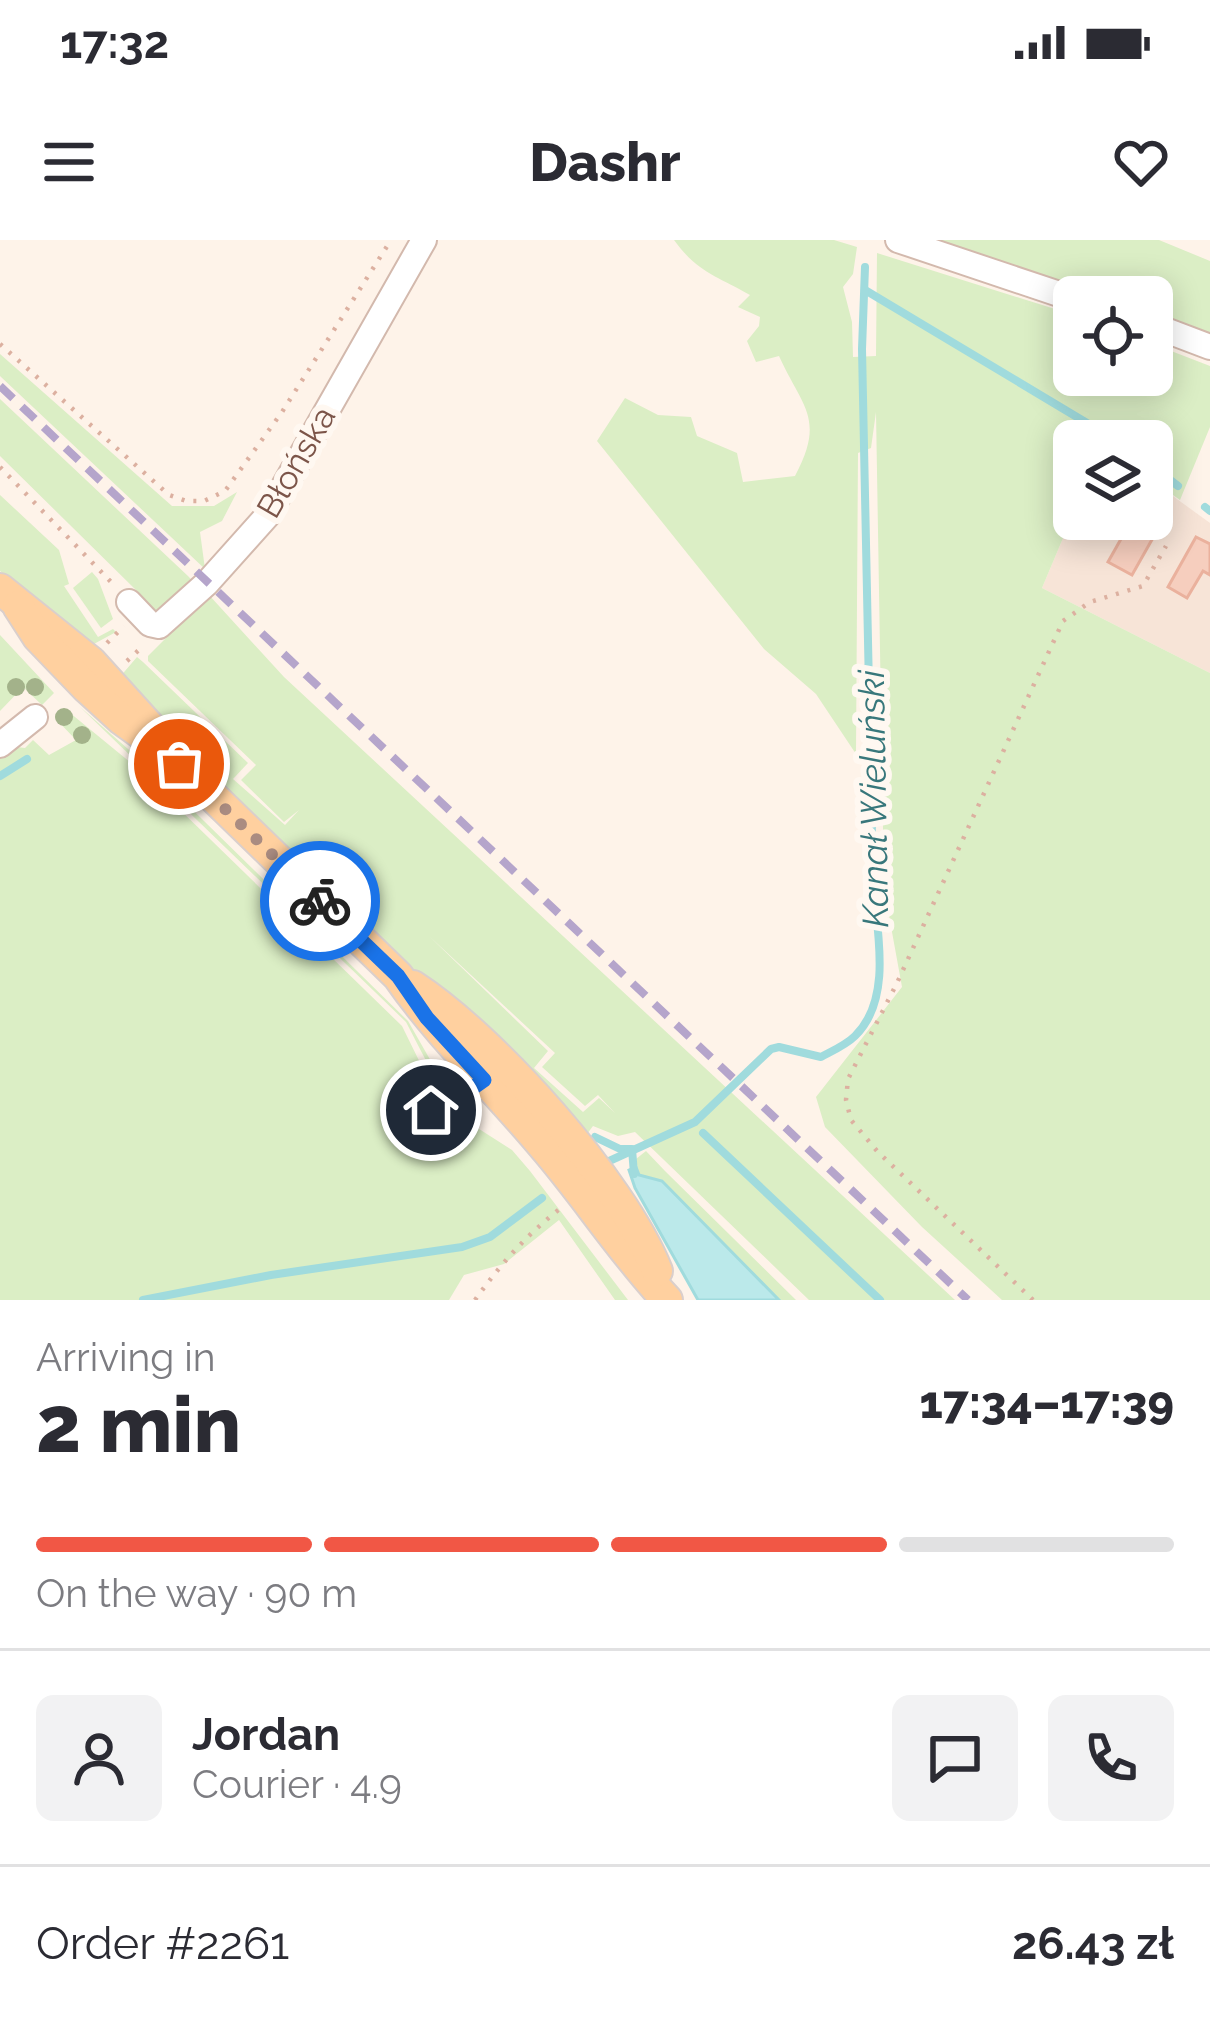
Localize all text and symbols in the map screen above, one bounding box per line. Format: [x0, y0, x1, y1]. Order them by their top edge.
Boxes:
text: 17:32 [60, 16, 169, 69]
icon: menu [36, 129, 102, 195]
icon: heart [1108, 129, 1174, 195]
text: Dashr [529, 130, 681, 194]
map controls [1053, 276, 1173, 540]
button: locate [1053, 276, 1173, 396]
street label: Błońska [249, 399, 343, 525]
button: layers [1053, 420, 1173, 540]
water label: Kanał Wieluński [850, 668, 896, 928]
pin [128, 713, 230, 815]
icon: bag [146, 731, 212, 797]
courier [260, 841, 380, 961]
icon: bike [287, 868, 353, 934]
pin [380, 1059, 482, 1161]
icon: home [398, 1077, 464, 1143]
text: Arriving in [36, 1334, 216, 1380]
text: 17:34–17:39 [919, 1376, 1174, 1429]
text: 2 min [36, 1379, 241, 1470]
text: On the way · 90 m [36, 1570, 357, 1616]
button: person [36, 1695, 162, 1821]
button: chat [892, 1695, 1018, 1821]
button: phone [1048, 1695, 1174, 1821]
text: Jordan [192, 1708, 340, 1761]
text: Courier · 4.9 [192, 1761, 402, 1807]
text: Order #2261 [36, 1917, 289, 1970]
text: 26.43 zł [1012, 1917, 1174, 1970]

